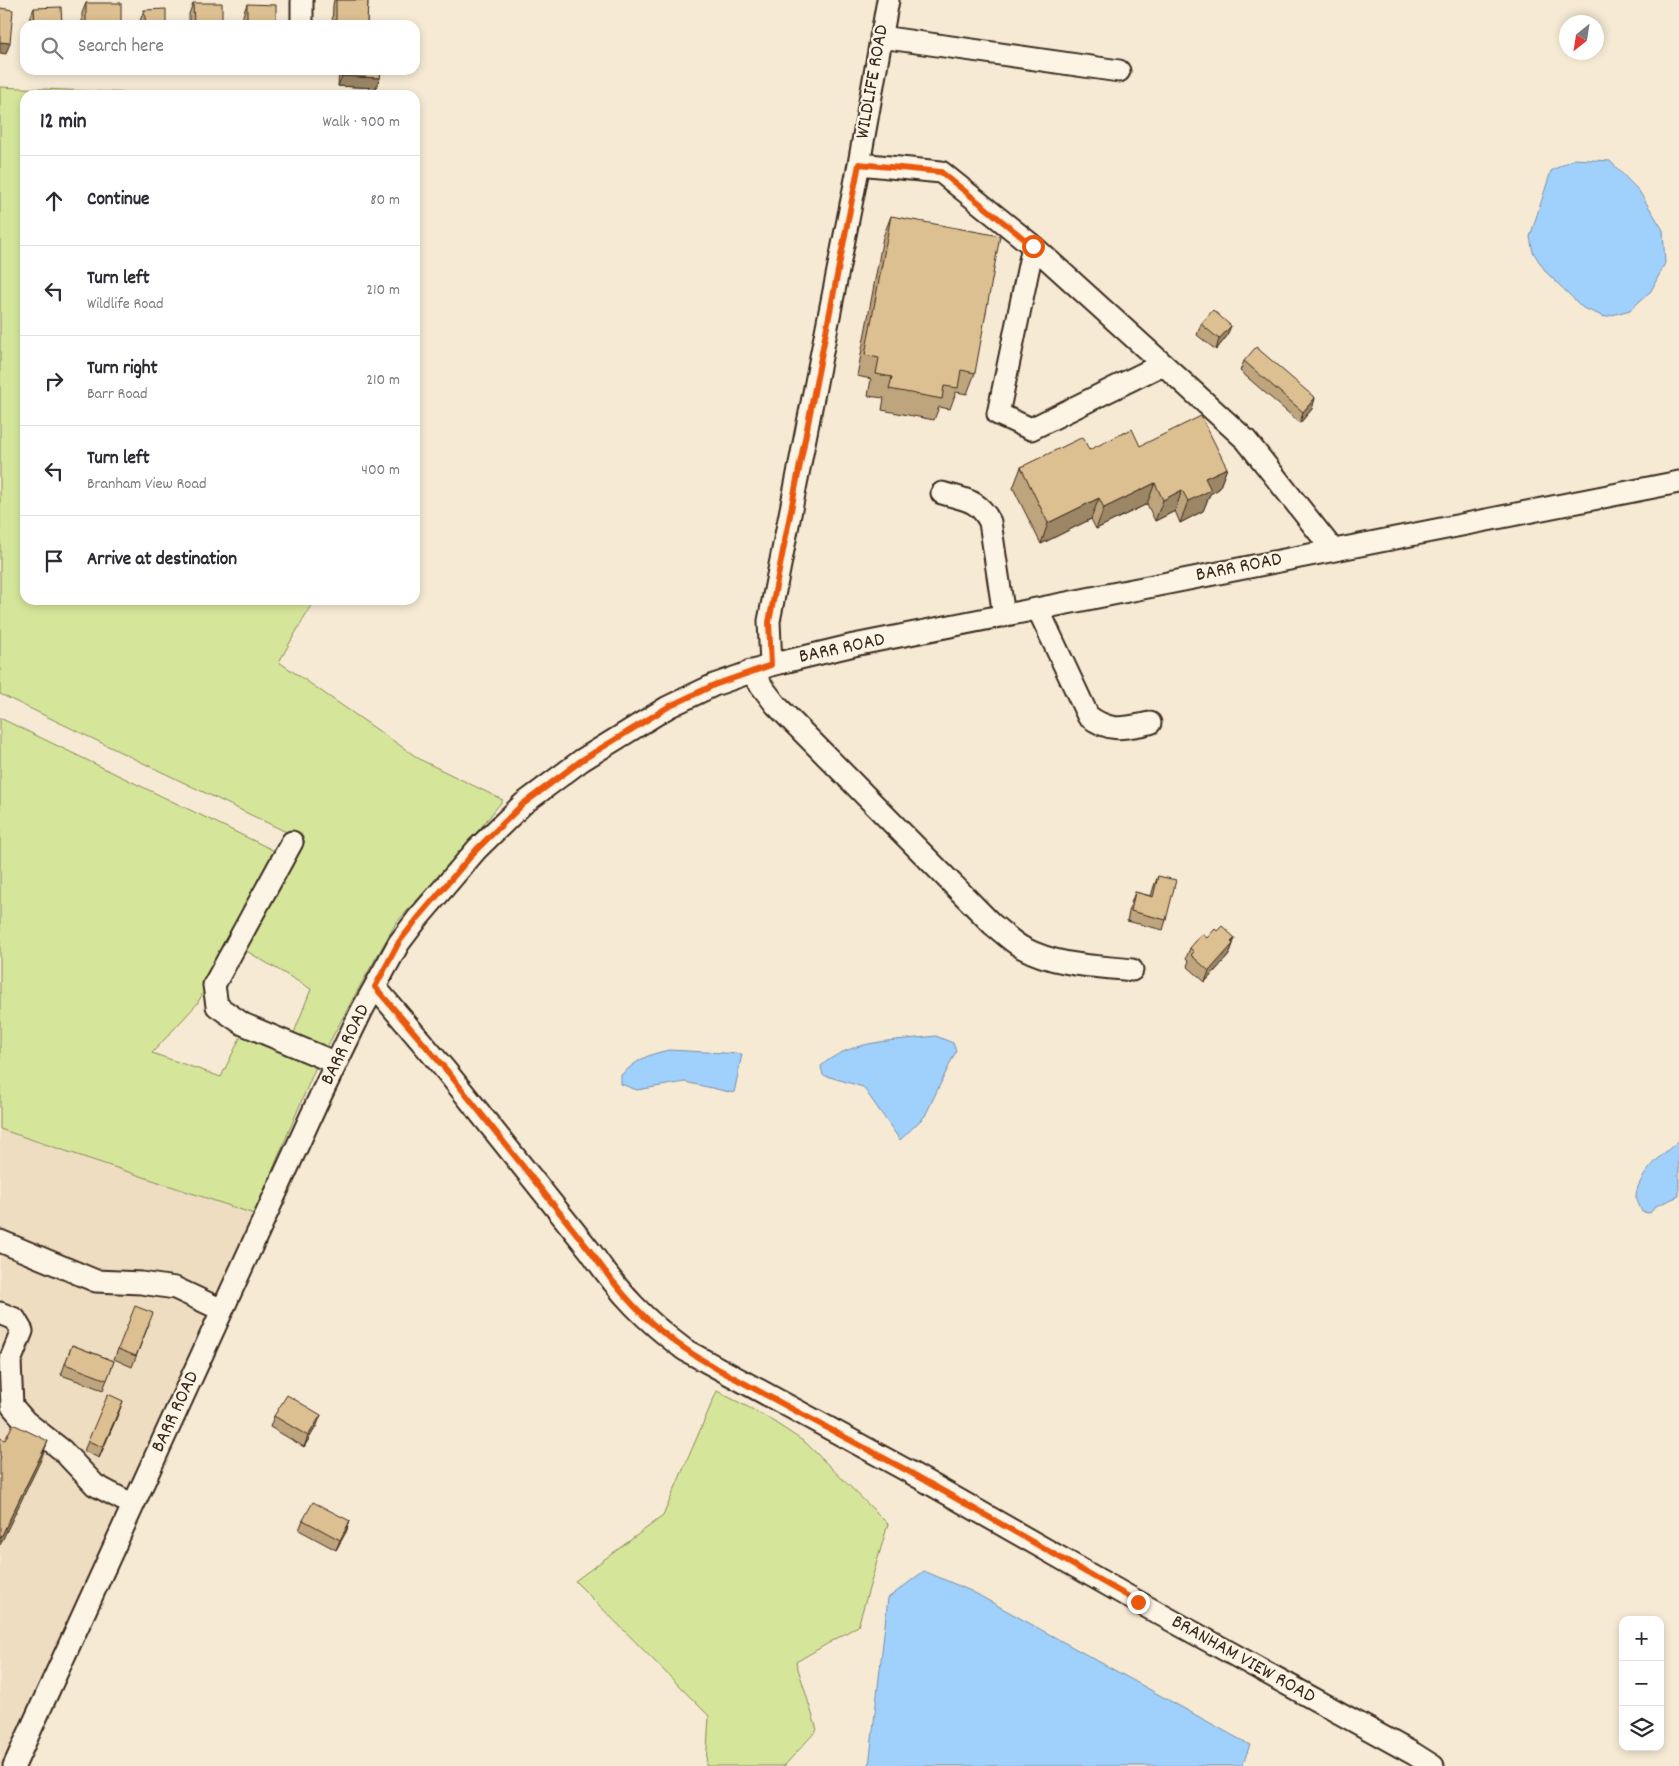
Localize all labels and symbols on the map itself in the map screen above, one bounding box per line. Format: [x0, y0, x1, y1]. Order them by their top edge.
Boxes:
north arrow [1559, 15, 1604, 60]
street label: WILDLIFE ROAD [849, 23, 897, 141]
route start [1022, 235, 1045, 258]
street label: BARR ROAD [1194, 546, 1284, 590]
street label: BARR ROAD [797, 626, 887, 672]
street label: BARR ROAD [314, 1000, 378, 1090]
street label: BARR ROAD [145, 1367, 207, 1457]
route end [1127, 1591, 1150, 1614]
street label: BRANHAM VIEW ROAD [1166, 1609, 1320, 1711]

